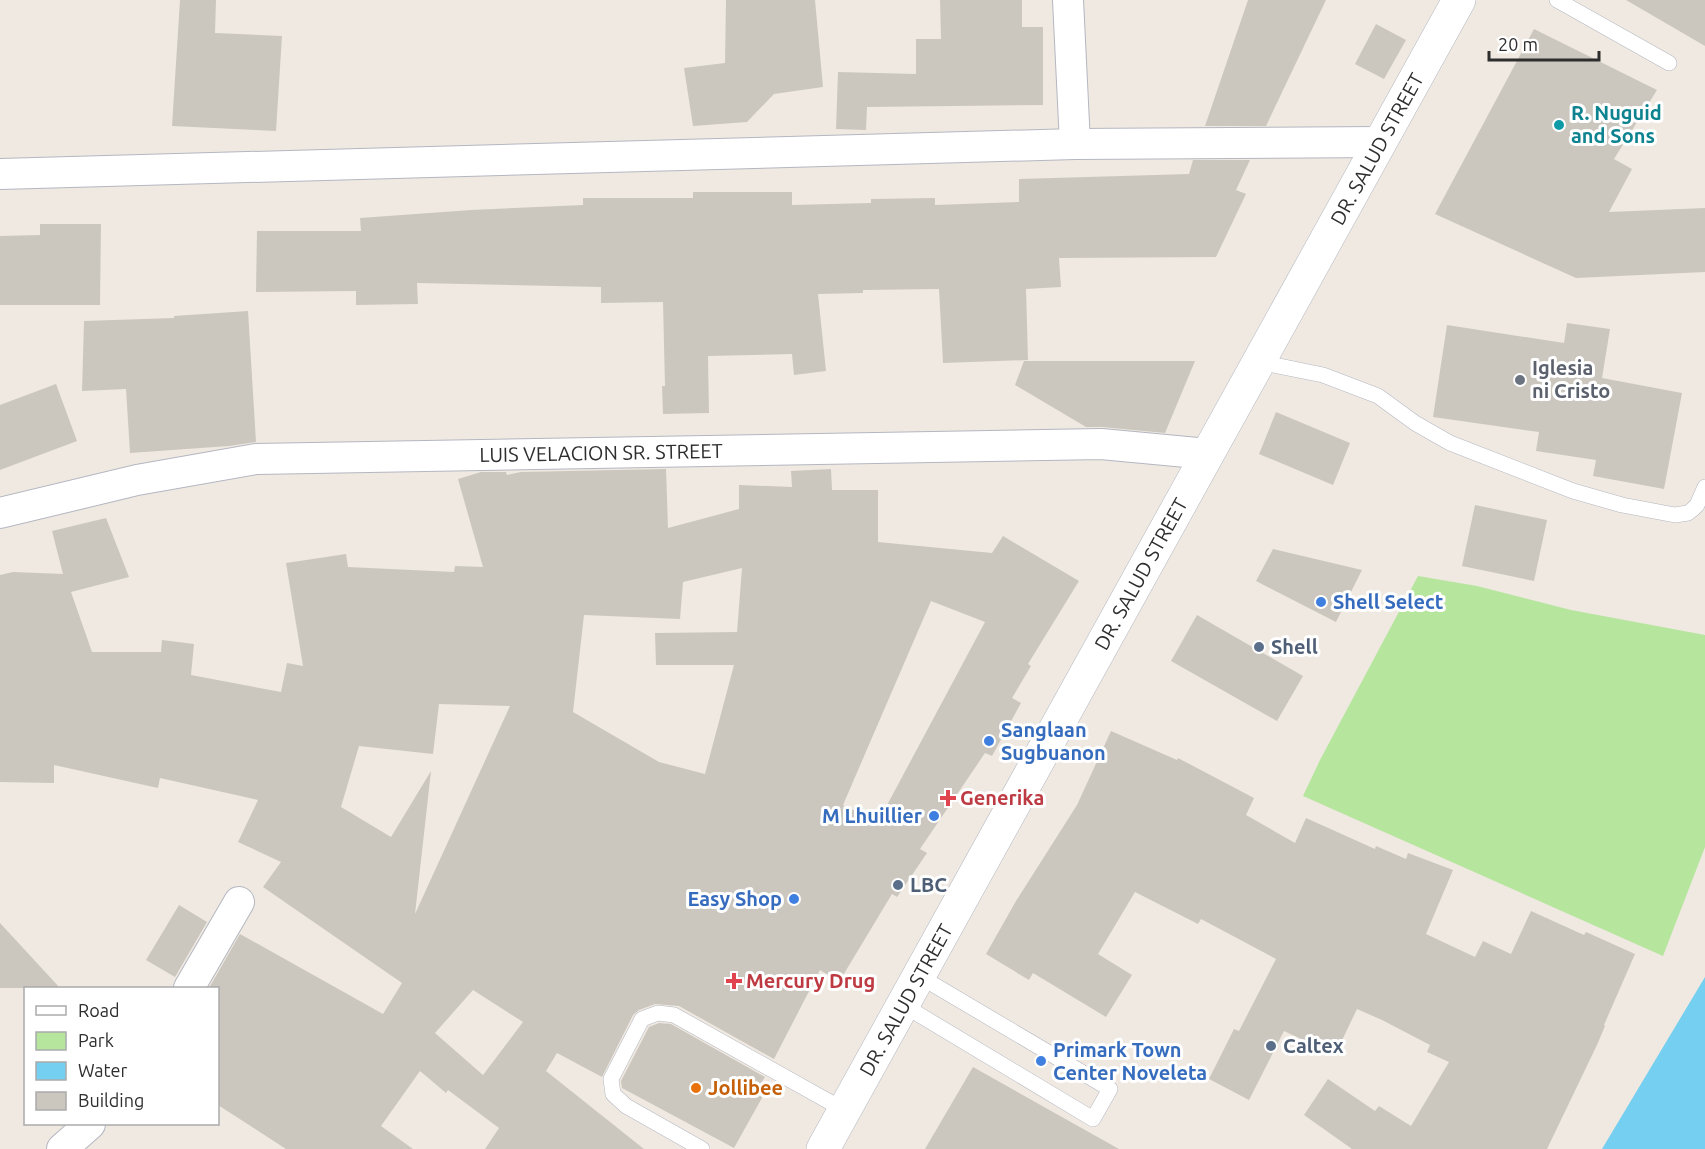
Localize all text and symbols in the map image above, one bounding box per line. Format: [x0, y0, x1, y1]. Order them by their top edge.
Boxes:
scale bar [1489, 24, 1598, 62]
text: 20 m [1498, 34, 1538, 54]
street label: DR. SALUD STREET [1325, 69, 1428, 229]
place label: R. Nuguid and Sons [1571, 101, 1662, 147]
marker: R. Nuguid and Sons [1552, 118, 1566, 132]
place label: Iglesia ni Cristo [1532, 356, 1610, 402]
marker: Iglesia ni Cristo [1513, 373, 1527, 387]
street label: LUIS VELACION SR. STREET [479, 439, 723, 466]
street label: DR. SALUD STREET [1089, 494, 1192, 654]
place label: Shell Select [1333, 590, 1444, 613]
marker: Shell Select [1314, 595, 1328, 609]
place label: Shell [1271, 635, 1318, 658]
marker: Shell [1252, 640, 1266, 654]
place label: Sanglaan Sugbuanon [1001, 718, 1106, 764]
marker: Sanglaan Sugbuanon [982, 734, 996, 748]
place label: Generika [960, 786, 1044, 809]
marker: Generika [941, 791, 955, 805]
place label: M Lhuillier [822, 804, 923, 827]
marker: M Lhuillier [927, 809, 941, 823]
place label: LBC [910, 873, 947, 896]
marker: LBC [891, 878, 905, 892]
place label: Easy Shop [688, 887, 782, 910]
marker: Easy Shop [787, 892, 801, 906]
street label: DR. SALUD STREET [854, 920, 957, 1080]
place label: Mercury Drug [746, 969, 875, 992]
marker: Mercury Drug [727, 974, 741, 988]
legend [24, 987, 219, 1125]
text: Road [78, 1000, 120, 1020]
text: Park [78, 1030, 114, 1050]
place label: Caltex [1283, 1034, 1344, 1057]
place label: Primark Town Center Noveleta [1053, 1038, 1207, 1084]
marker: Caltex [1264, 1039, 1278, 1053]
marker: Primark Town Center Noveleta [1034, 1054, 1048, 1068]
text: Water [78, 1060, 128, 1080]
place label: Jollibee [708, 1076, 783, 1099]
marker: Jollibee [689, 1081, 703, 1095]
text: Building [78, 1090, 144, 1110]

